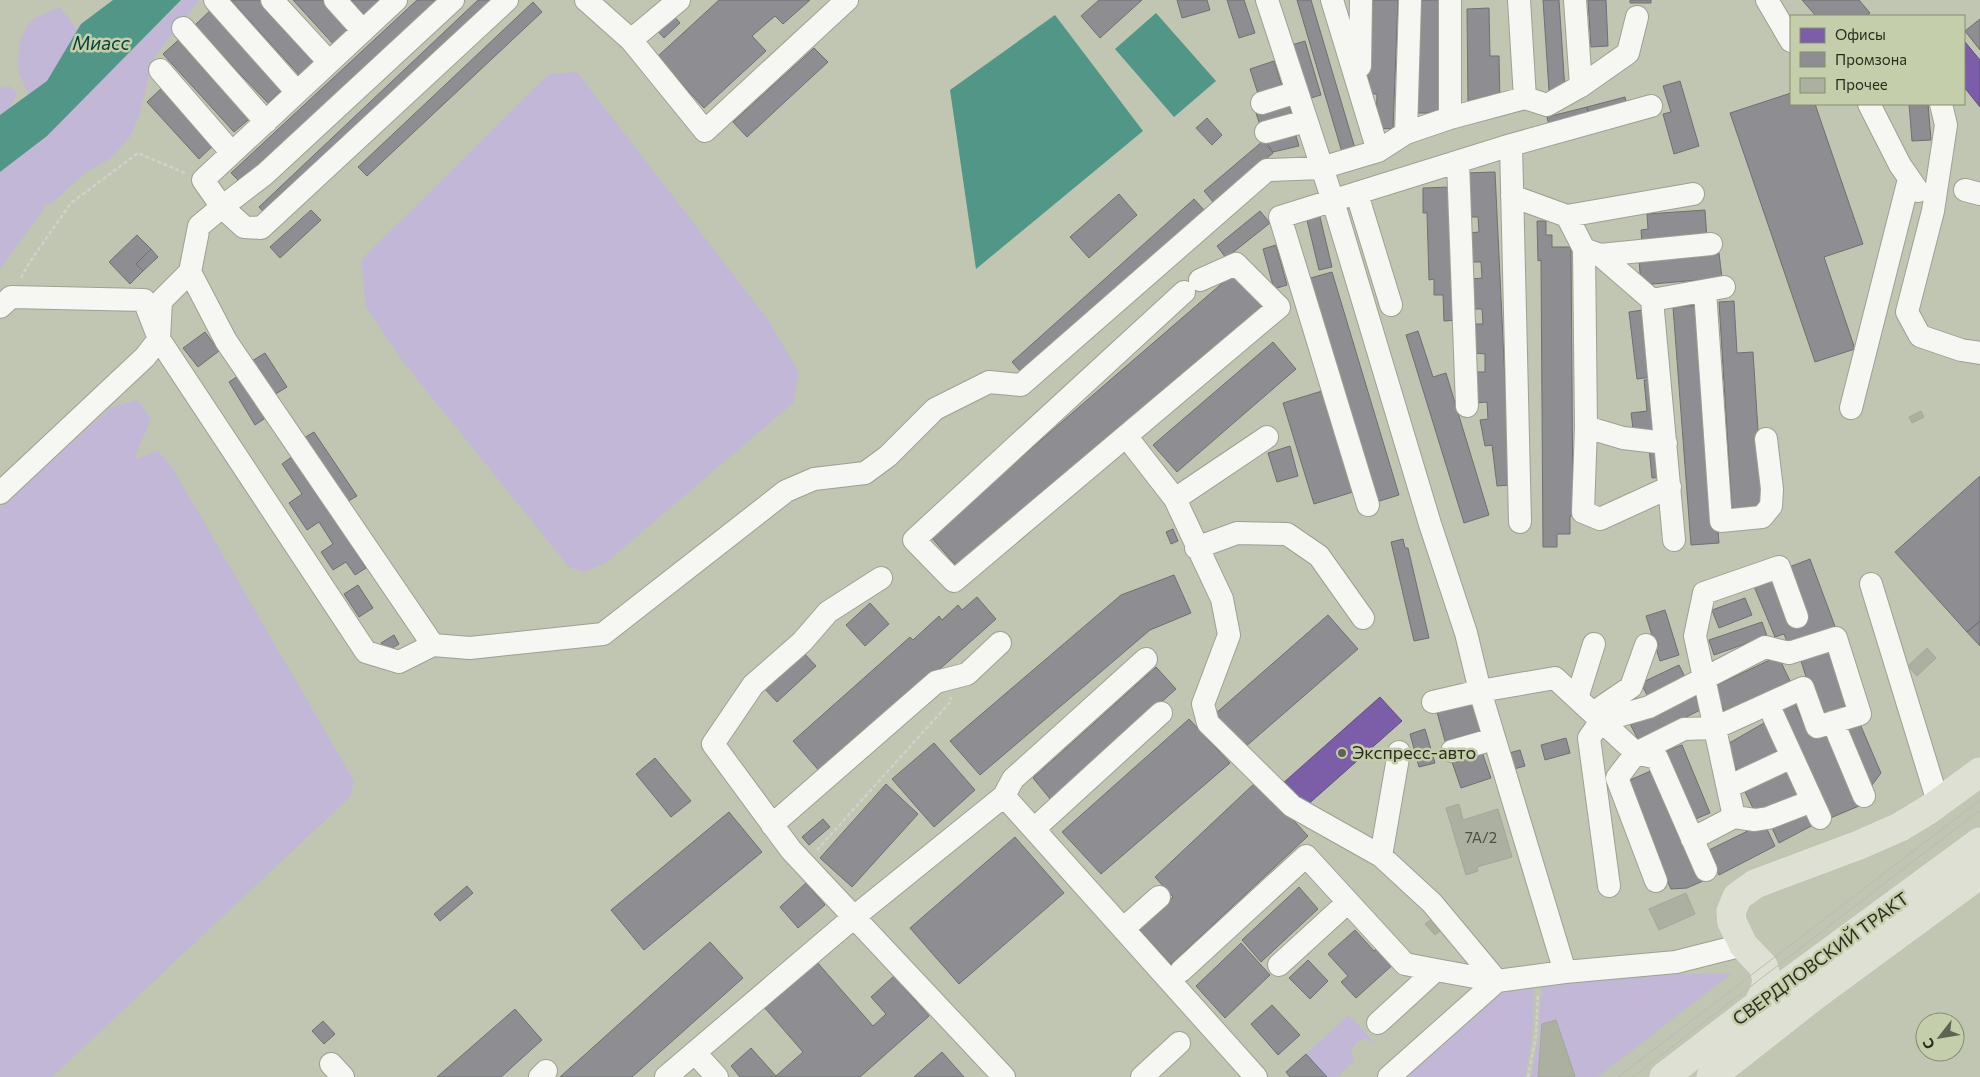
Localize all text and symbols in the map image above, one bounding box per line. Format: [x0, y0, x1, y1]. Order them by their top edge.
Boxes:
legend [1790, 15, 1965, 105]
text: Офисы [1835, 25, 1886, 43]
water label: Миасс [72, 31, 130, 54]
text: Промзона [1835, 50, 1907, 68]
text: Прочее [1835, 75, 1888, 93]
place label: Экспресс-авто [1352, 741, 1476, 763]
marker: Экспресс-авто [1336, 747, 1348, 759]
house number: 7А/2 [1465, 828, 1497, 846]
street label: СВЕРДЛОВСКИЙ ТРАКТ [1728, 887, 1913, 1030]
north arrow [1915, 1012, 1965, 1062]
text: С [1919, 1035, 1938, 1052]

